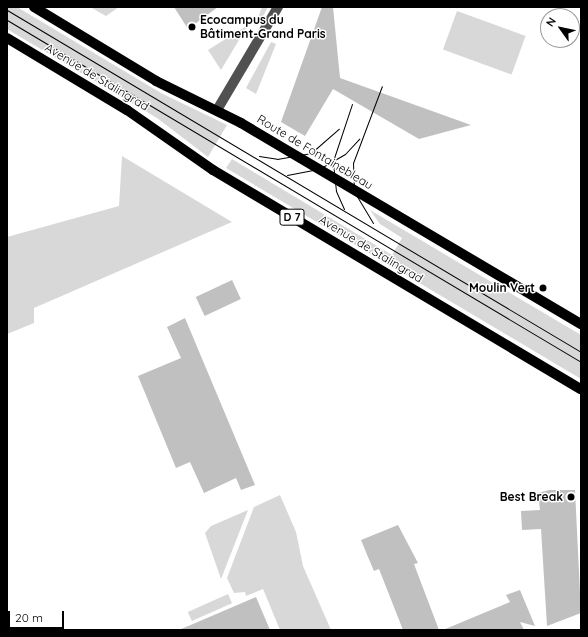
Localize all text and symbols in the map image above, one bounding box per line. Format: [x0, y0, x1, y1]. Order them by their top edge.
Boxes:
north arrow [540, 8, 580, 48]
place label: Ecocampus du Bâtiment-Grand Paris [200, 13, 326, 41]
text: N [543, 15, 559, 29]
marker: Ecocampus du Bâtiment-Grand Paris [187, 22, 197, 32]
street label: Avenue de Stalingrad [43, 40, 151, 114]
street label: Route de Fontainebleau [254, 112, 376, 192]
road number: D 7 [279, 208, 305, 226]
street label: Avenue de Stalingrad [317, 212, 425, 286]
place label: Moulin Vert [469, 281, 535, 295]
marker: Moulin Vert [538, 283, 548, 293]
place label: Best Break [500, 490, 563, 504]
marker: Best Break [566, 492, 576, 502]
scale bar [10, 603, 66, 629]
text: 20 m [15, 610, 43, 625]

